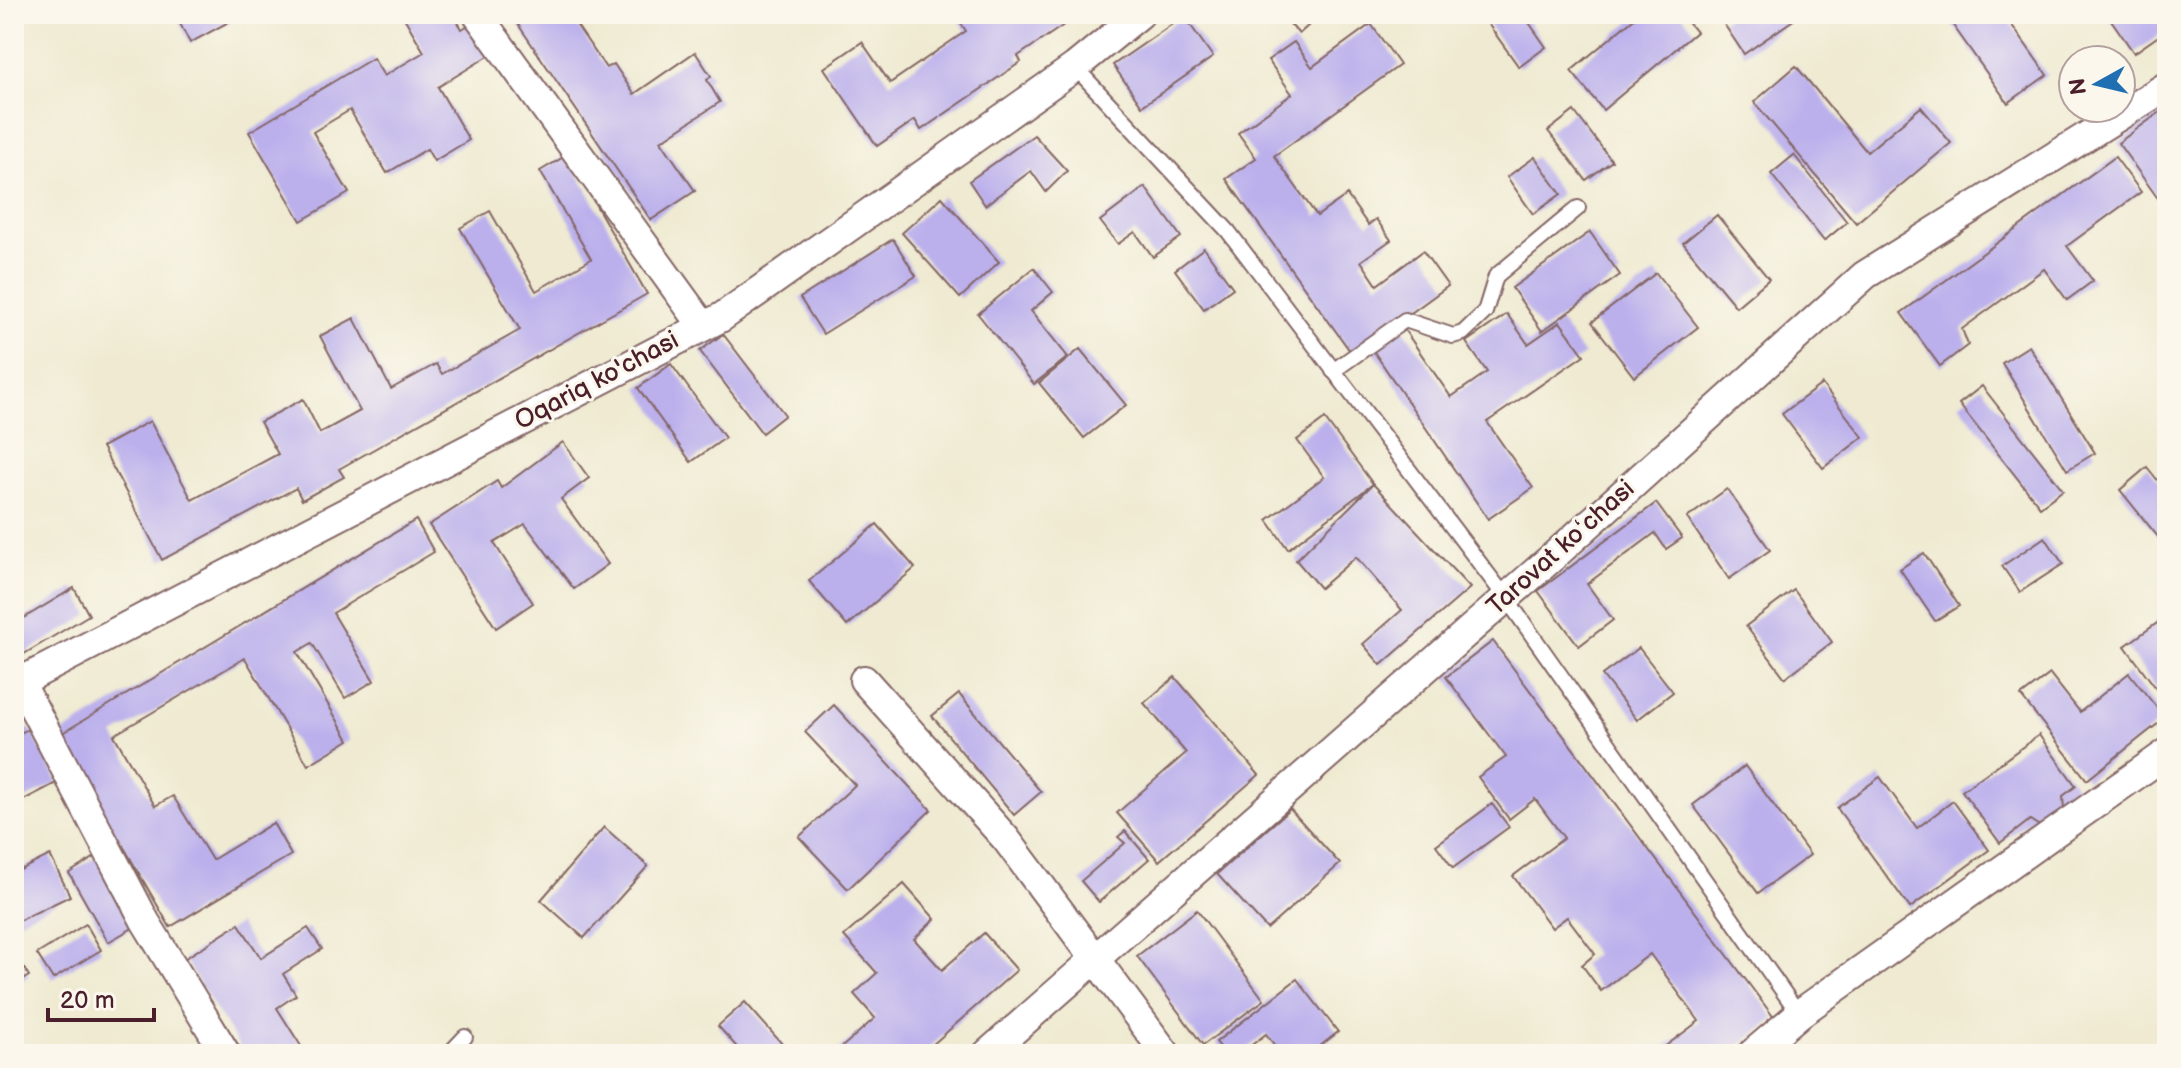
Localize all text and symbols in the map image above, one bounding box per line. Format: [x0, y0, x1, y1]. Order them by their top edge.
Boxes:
north arrow [2057, 44, 2137, 124]
text: N [2064, 77, 2093, 97]
street label: Oqariq ko'chasi [510, 325, 684, 437]
street label: Tarovat koʻchasi [1481, 474, 1641, 622]
scale bar [48, 972, 154, 1022]
text: 20 m [60, 986, 115, 1015]

